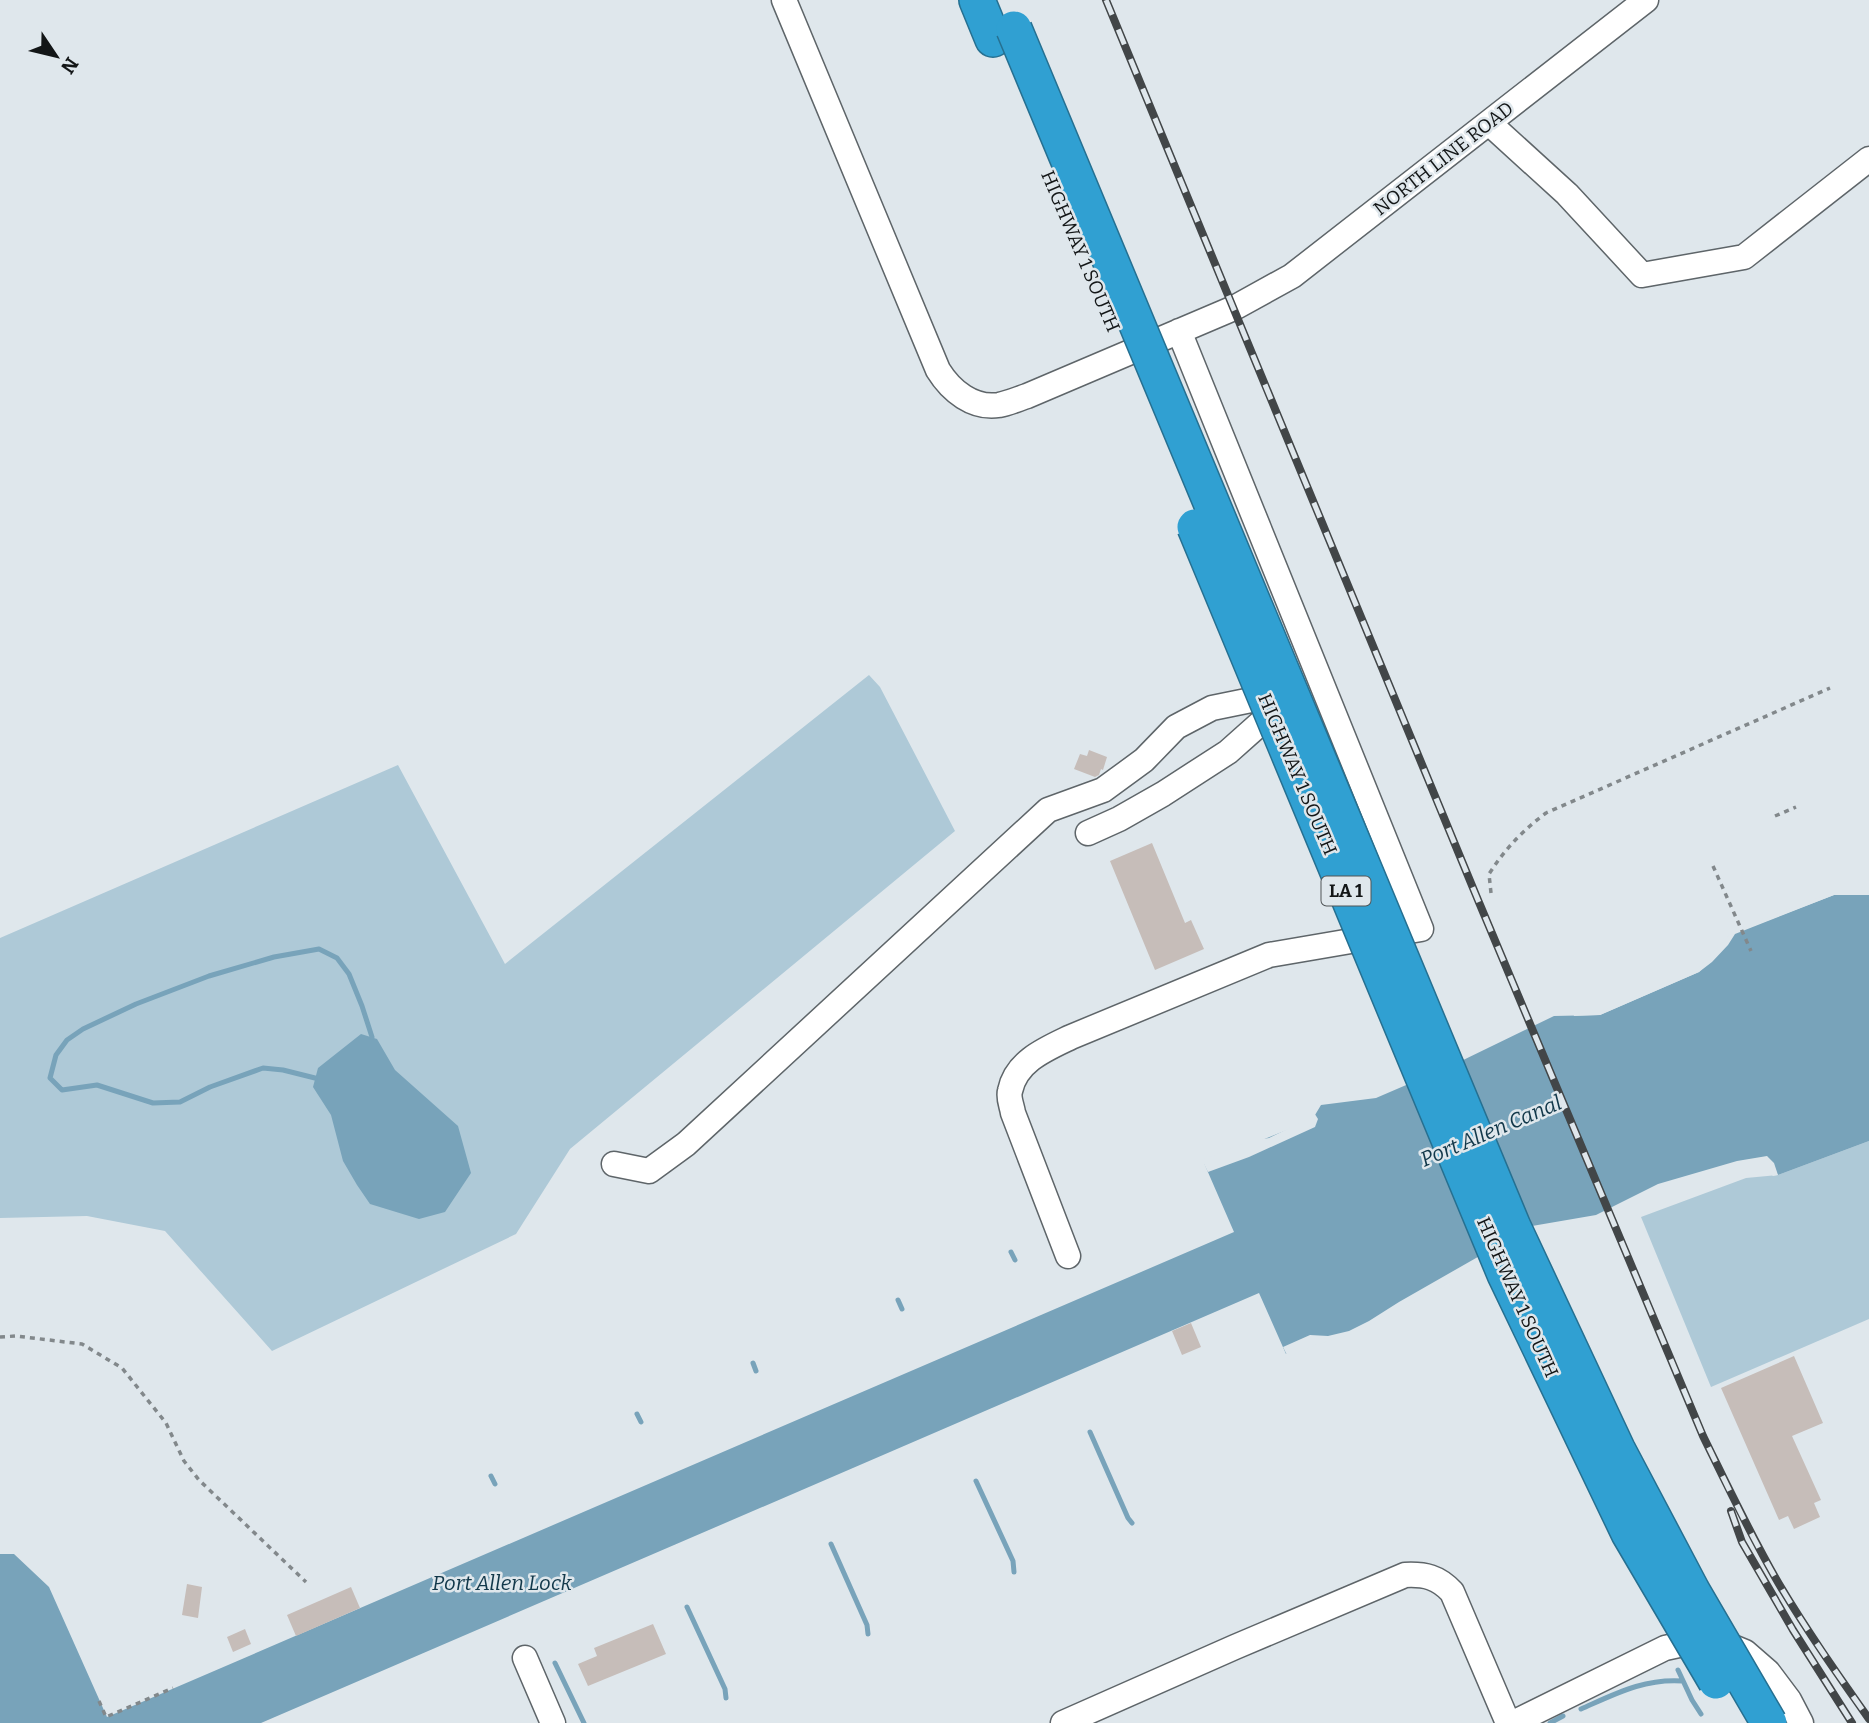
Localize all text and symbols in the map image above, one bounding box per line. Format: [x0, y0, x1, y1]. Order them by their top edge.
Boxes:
north arrow [21, 21, 91, 91]
text: N [56, 53, 83, 78]
street label: NORTH LINE ROAD [1369, 97, 1518, 220]
street label: HIGHWAY 1 SOUTH [1036, 167, 1125, 335]
street label: HIGHWAY 1 SOUTH [1253, 690, 1342, 858]
road number: LA 1 [1322, 876, 1370, 906]
water label: Port Allen Canal [1416, 1089, 1566, 1173]
street label: HIGHWAY 1 SOUTH [1472, 1213, 1563, 1381]
water label: Port Allen Lock [432, 1570, 573, 1596]

